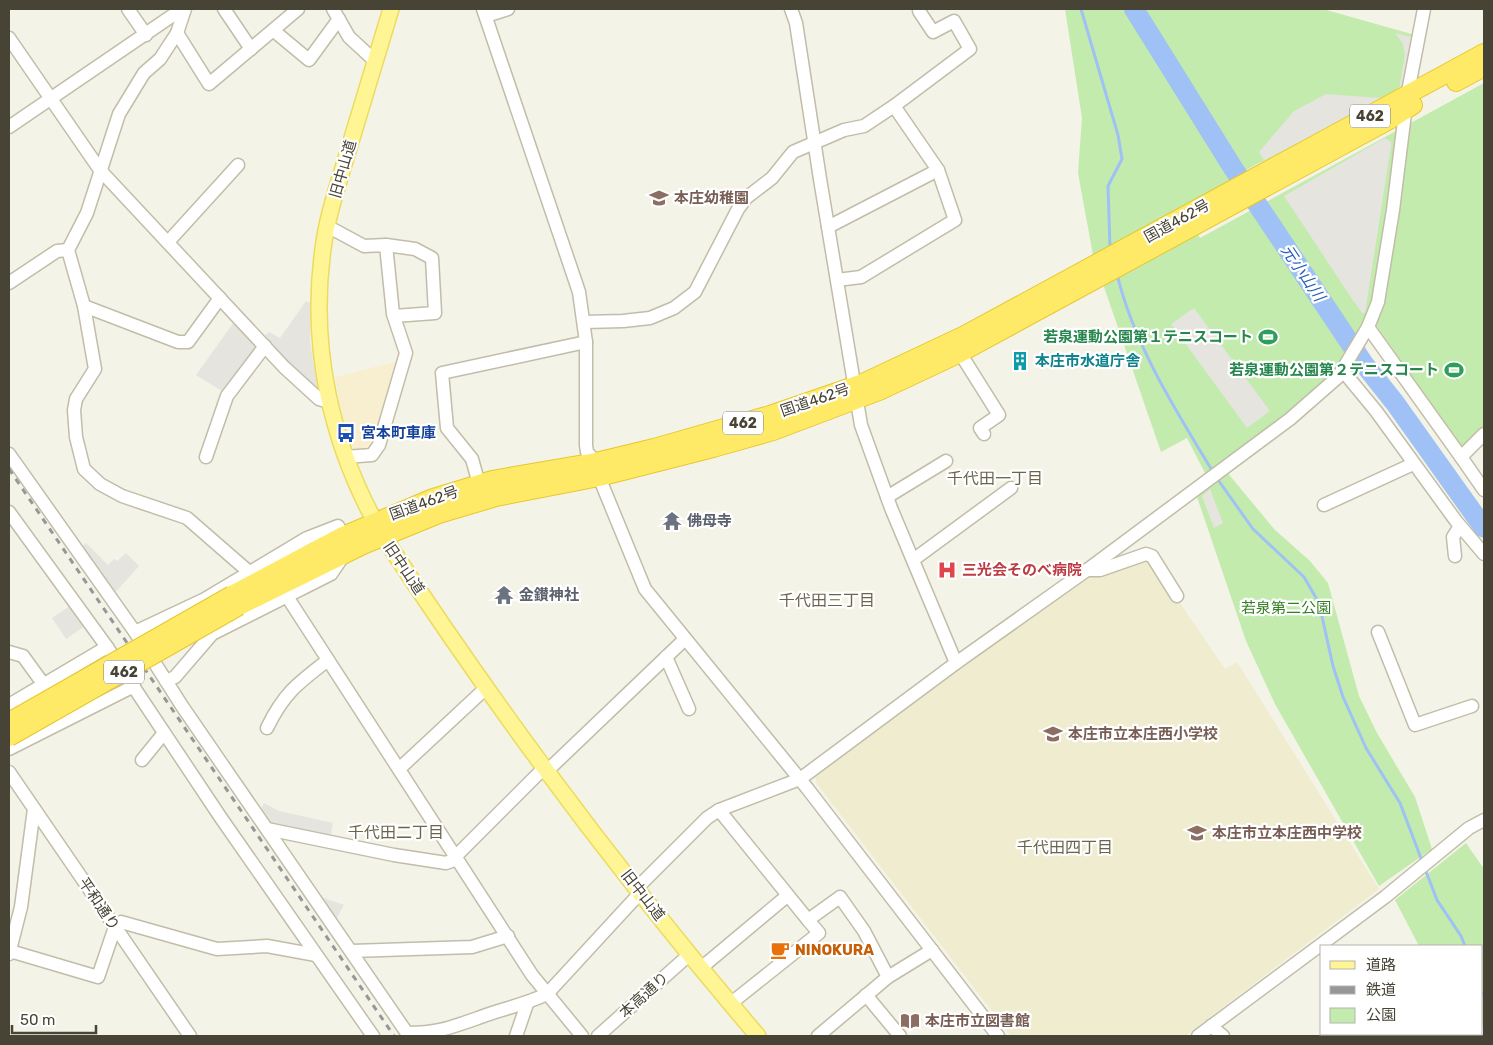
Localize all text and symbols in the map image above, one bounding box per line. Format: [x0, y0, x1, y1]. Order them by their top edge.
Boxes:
road number: 462 [1350, 104, 1390, 128]
street label: 旧中山道 [326, 138, 360, 200]
school or university icon: 本庄幼稚園 [648, 187, 670, 209]
place label: 本庄幼稚園 [674, 189, 749, 207]
street label: 国道462号 [1141, 196, 1213, 246]
water label: 元小山川 [1277, 241, 1330, 306]
sports icon: 若泉運動公園第１テニスコート [1257, 326, 1279, 348]
place label: 若泉運動公園第１テニスコート [1043, 328, 1253, 346]
building icon: 本庄市水道庁舎 [1009, 350, 1031, 372]
place label: 本庄市水道庁舎 [1035, 352, 1141, 370]
sports icon: 若泉運動公園第２テニスコート [1443, 359, 1465, 381]
place label: 若泉運動公園第２テニスコート [1229, 361, 1439, 379]
street label: 国道462号 [778, 380, 852, 420]
road number: 462 [723, 412, 763, 434]
bus stop icon: 宮本町車庫 [335, 422, 357, 444]
place label: 宮本町車庫 [361, 424, 436, 442]
district label: 千代田一丁目 [947, 469, 1043, 488]
street label: 国道462号 [387, 482, 461, 524]
temple icon: 佛母寺 [661, 510, 683, 532]
place label: 佛母寺 [687, 512, 732, 530]
street label: 旧中山道 [380, 538, 428, 598]
hospital icon: 三光会そのべ病院 [936, 559, 958, 581]
place label: 三光会そのべ病院 [962, 561, 1082, 579]
temple icon: 金鑚神社 [493, 584, 515, 606]
place label: 金鑚神社 [519, 586, 579, 604]
district label: 千代田三丁目 [779, 591, 875, 610]
park label: 若泉第二公園 [1241, 599, 1331, 617]
road number: 462 [104, 660, 144, 684]
school or university icon: 本庄市立本庄西小学校 [1042, 723, 1064, 745]
place label: 本庄市立本庄西小学校 [1068, 725, 1218, 743]
school or university icon: 本庄市立本庄西中学校 [1186, 822, 1208, 844]
district label: 千代田二丁目 [348, 823, 444, 842]
place label: 本庄市立本庄西中学校 [1212, 824, 1362, 842]
district label: 千代田四丁目 [1017, 838, 1113, 857]
street label: 旧中山道 [617, 866, 669, 924]
street label: 平和通り [75, 874, 123, 934]
cafe icon: NINOKURA [769, 939, 791, 961]
place label: NINOKURA [795, 941, 874, 959]
legend [1320, 945, 1483, 1035]
text: 道路 [1366, 956, 1396, 974]
street label: 本高通り [616, 968, 672, 1022]
text: 鉄道 [1366, 981, 1396, 999]
scale bar [12, 1002, 96, 1034]
text: 公園 [1366, 1006, 1396, 1024]
library icon: 本庄市立図書館 [899, 1010, 921, 1032]
text: 50 m [20, 1011, 55, 1029]
place label: 本庄市立図書館 [925, 1012, 1030, 1030]

